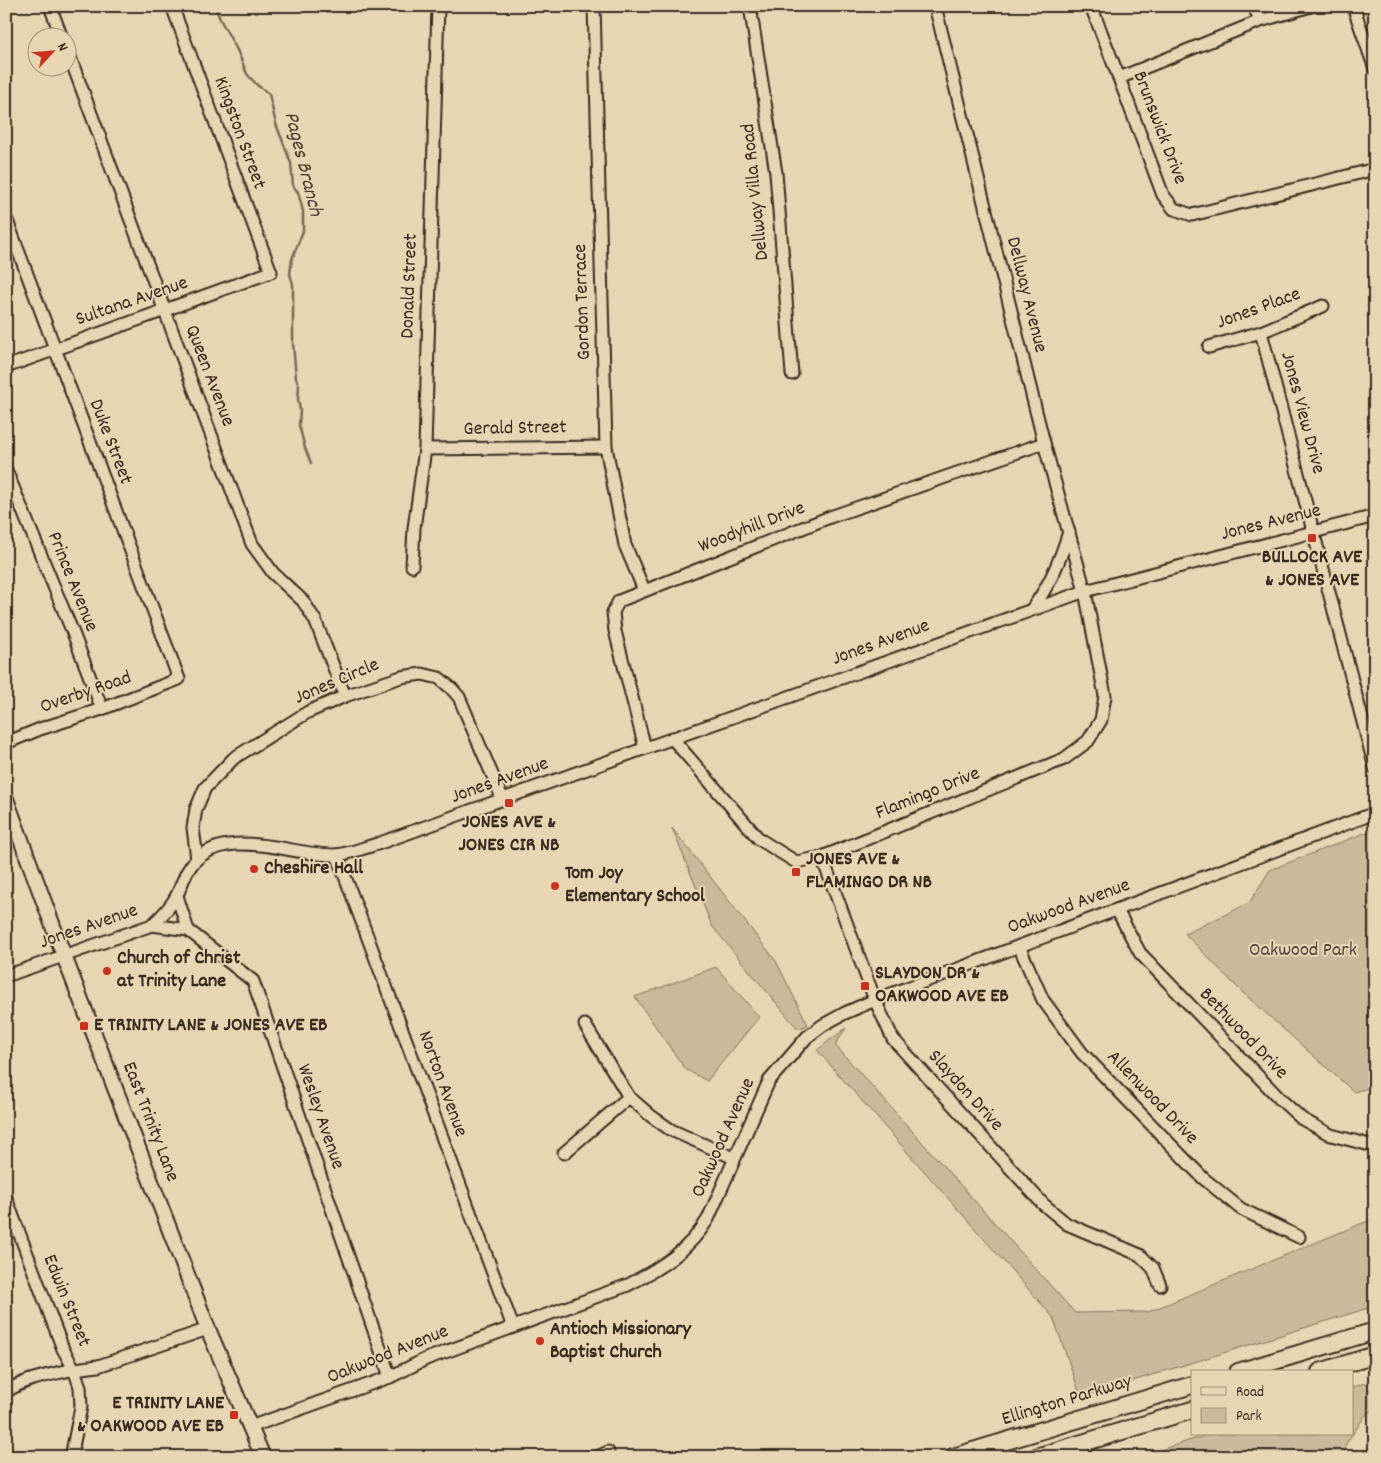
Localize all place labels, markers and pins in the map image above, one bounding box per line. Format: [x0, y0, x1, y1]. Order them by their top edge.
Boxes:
marker: BULLOCK AVE & JONES AVE [1306, 532, 1318, 544]
place label: BULLOCK AVE & JONES AVE [1262, 544, 1363, 595]
marker: JONES AVE & JONES CIR NB [503, 797, 515, 809]
place label: JONES AVE & JONES CIR NB [459, 809, 559, 860]
place label: JONES AVE & FLAMINGO DR NB [806, 846, 932, 897]
place label: Cheshire Hall [264, 855, 363, 883]
place label: Tom Joy Elementary School [565, 860, 705, 911]
marker: Cheshire Hall [248, 863, 260, 875]
marker: JONES AVE & FLAMINGO DR NB [790, 866, 802, 878]
marker: Tom Joy Elementary School [549, 880, 561, 892]
place label: Church of Christ at Trinity Lane [117, 945, 241, 996]
place label: SLAYDON DR & OAKWOOD AVE EB [875, 960, 1009, 1011]
marker: Church of Christ at Trinity Lane [101, 965, 113, 977]
marker: SLAYDON DR & OAKWOOD AVE EB [859, 980, 871, 992]
place label: E TRINITY LANE & JONES AVE EB [94, 1012, 327, 1040]
marker: E TRINITY LANE & JONES AVE EB [78, 1020, 90, 1032]
place label: Antioch Missionary Baptist Church [550, 1316, 692, 1367]
marker: Antioch Missionary Baptist Church [534, 1335, 546, 1347]
place label: E TRINITY LANE & OAKWOOD AVE EB [77, 1390, 225, 1441]
marker: E TRINITY LANE & OAKWOOD AVE EB [228, 1409, 240, 1421]

